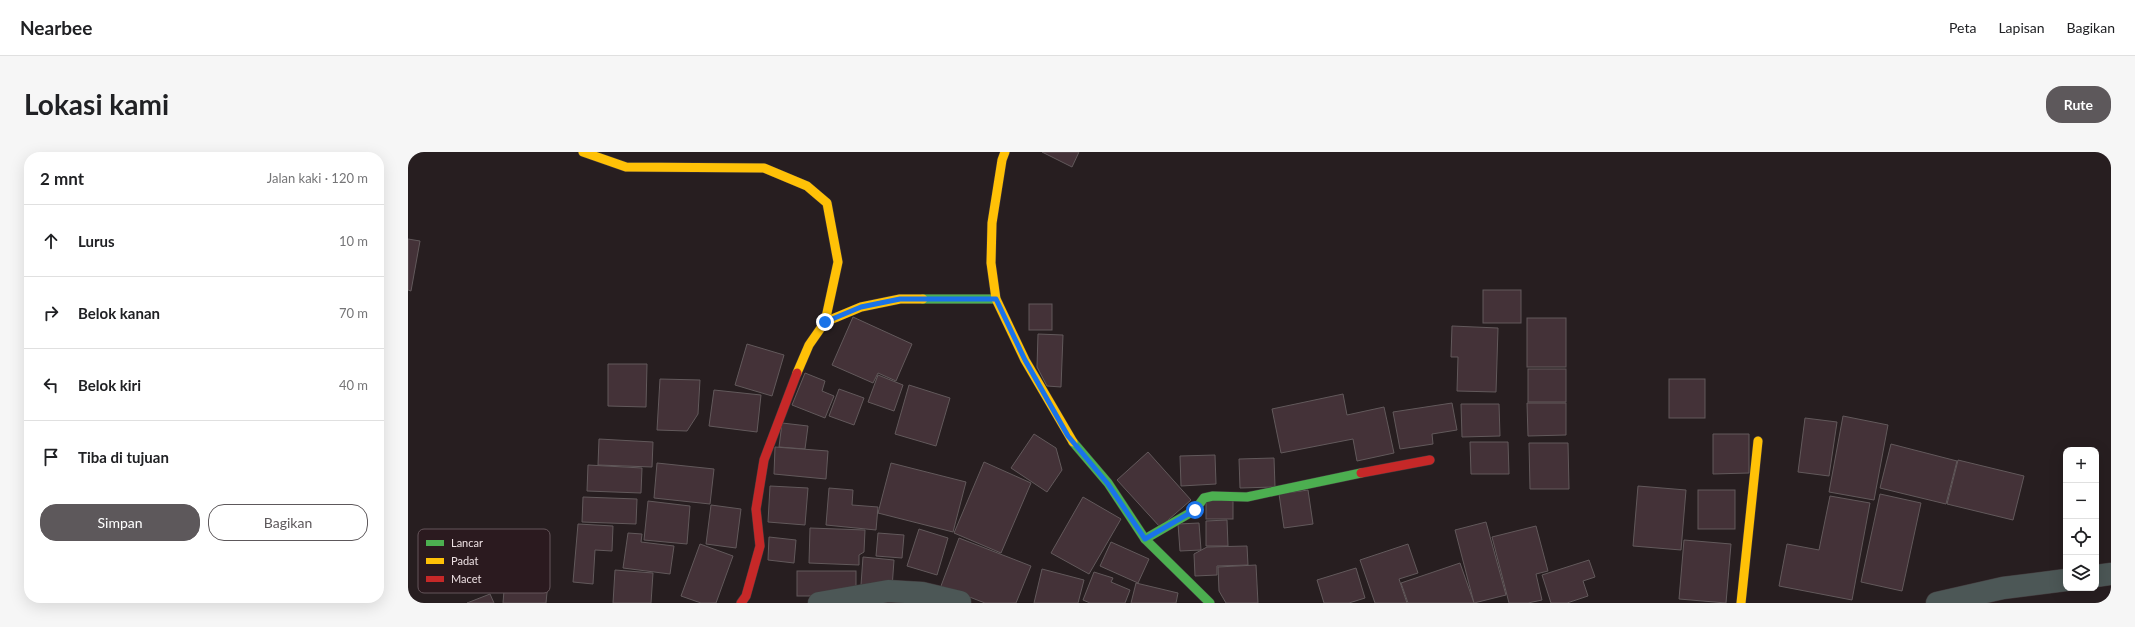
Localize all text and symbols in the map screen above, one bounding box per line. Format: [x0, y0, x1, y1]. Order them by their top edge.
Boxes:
text: Nearbee [20, 16, 92, 39]
text: Peta [1949, 19, 1976, 36]
text: Lapisan [1998, 19, 2045, 36]
text: Bagikan [2067, 19, 2115, 36]
button: Rute [2046, 86, 2111, 123]
text: Lokasi kami [24, 87, 169, 121]
text: 2 mnt [40, 168, 84, 189]
text: Jalan kaki · 120 m [267, 170, 368, 186]
icon: ahead [40, 230, 62, 252]
text: Lurus [78, 232, 115, 250]
text: 10 m [339, 233, 368, 249]
icon: right [40, 302, 62, 324]
text: Belok kanan [78, 304, 160, 322]
text: 70 m [339, 305, 368, 321]
route end [816, 313, 834, 331]
icon: left [40, 374, 62, 396]
text: Belok kiri [78, 376, 141, 394]
text: 40 m [339, 377, 368, 393]
icon: arrive [40, 446, 62, 468]
map controls [2063, 447, 2099, 591]
button: + [2063, 447, 2099, 483]
text: Tiba di tujuan [78, 448, 169, 466]
button: − [2063, 483, 2099, 519]
route start [1186, 501, 1204, 519]
button: Simpan [40, 504, 200, 541]
button: Bagikan [208, 504, 368, 541]
button: locate [2063, 519, 2099, 555]
legend [418, 529, 550, 593]
text: Lancar [451, 536, 483, 549]
text: Padat [451, 554, 478, 567]
button: layers [2063, 555, 2099, 591]
text: Macet [451, 572, 481, 585]

